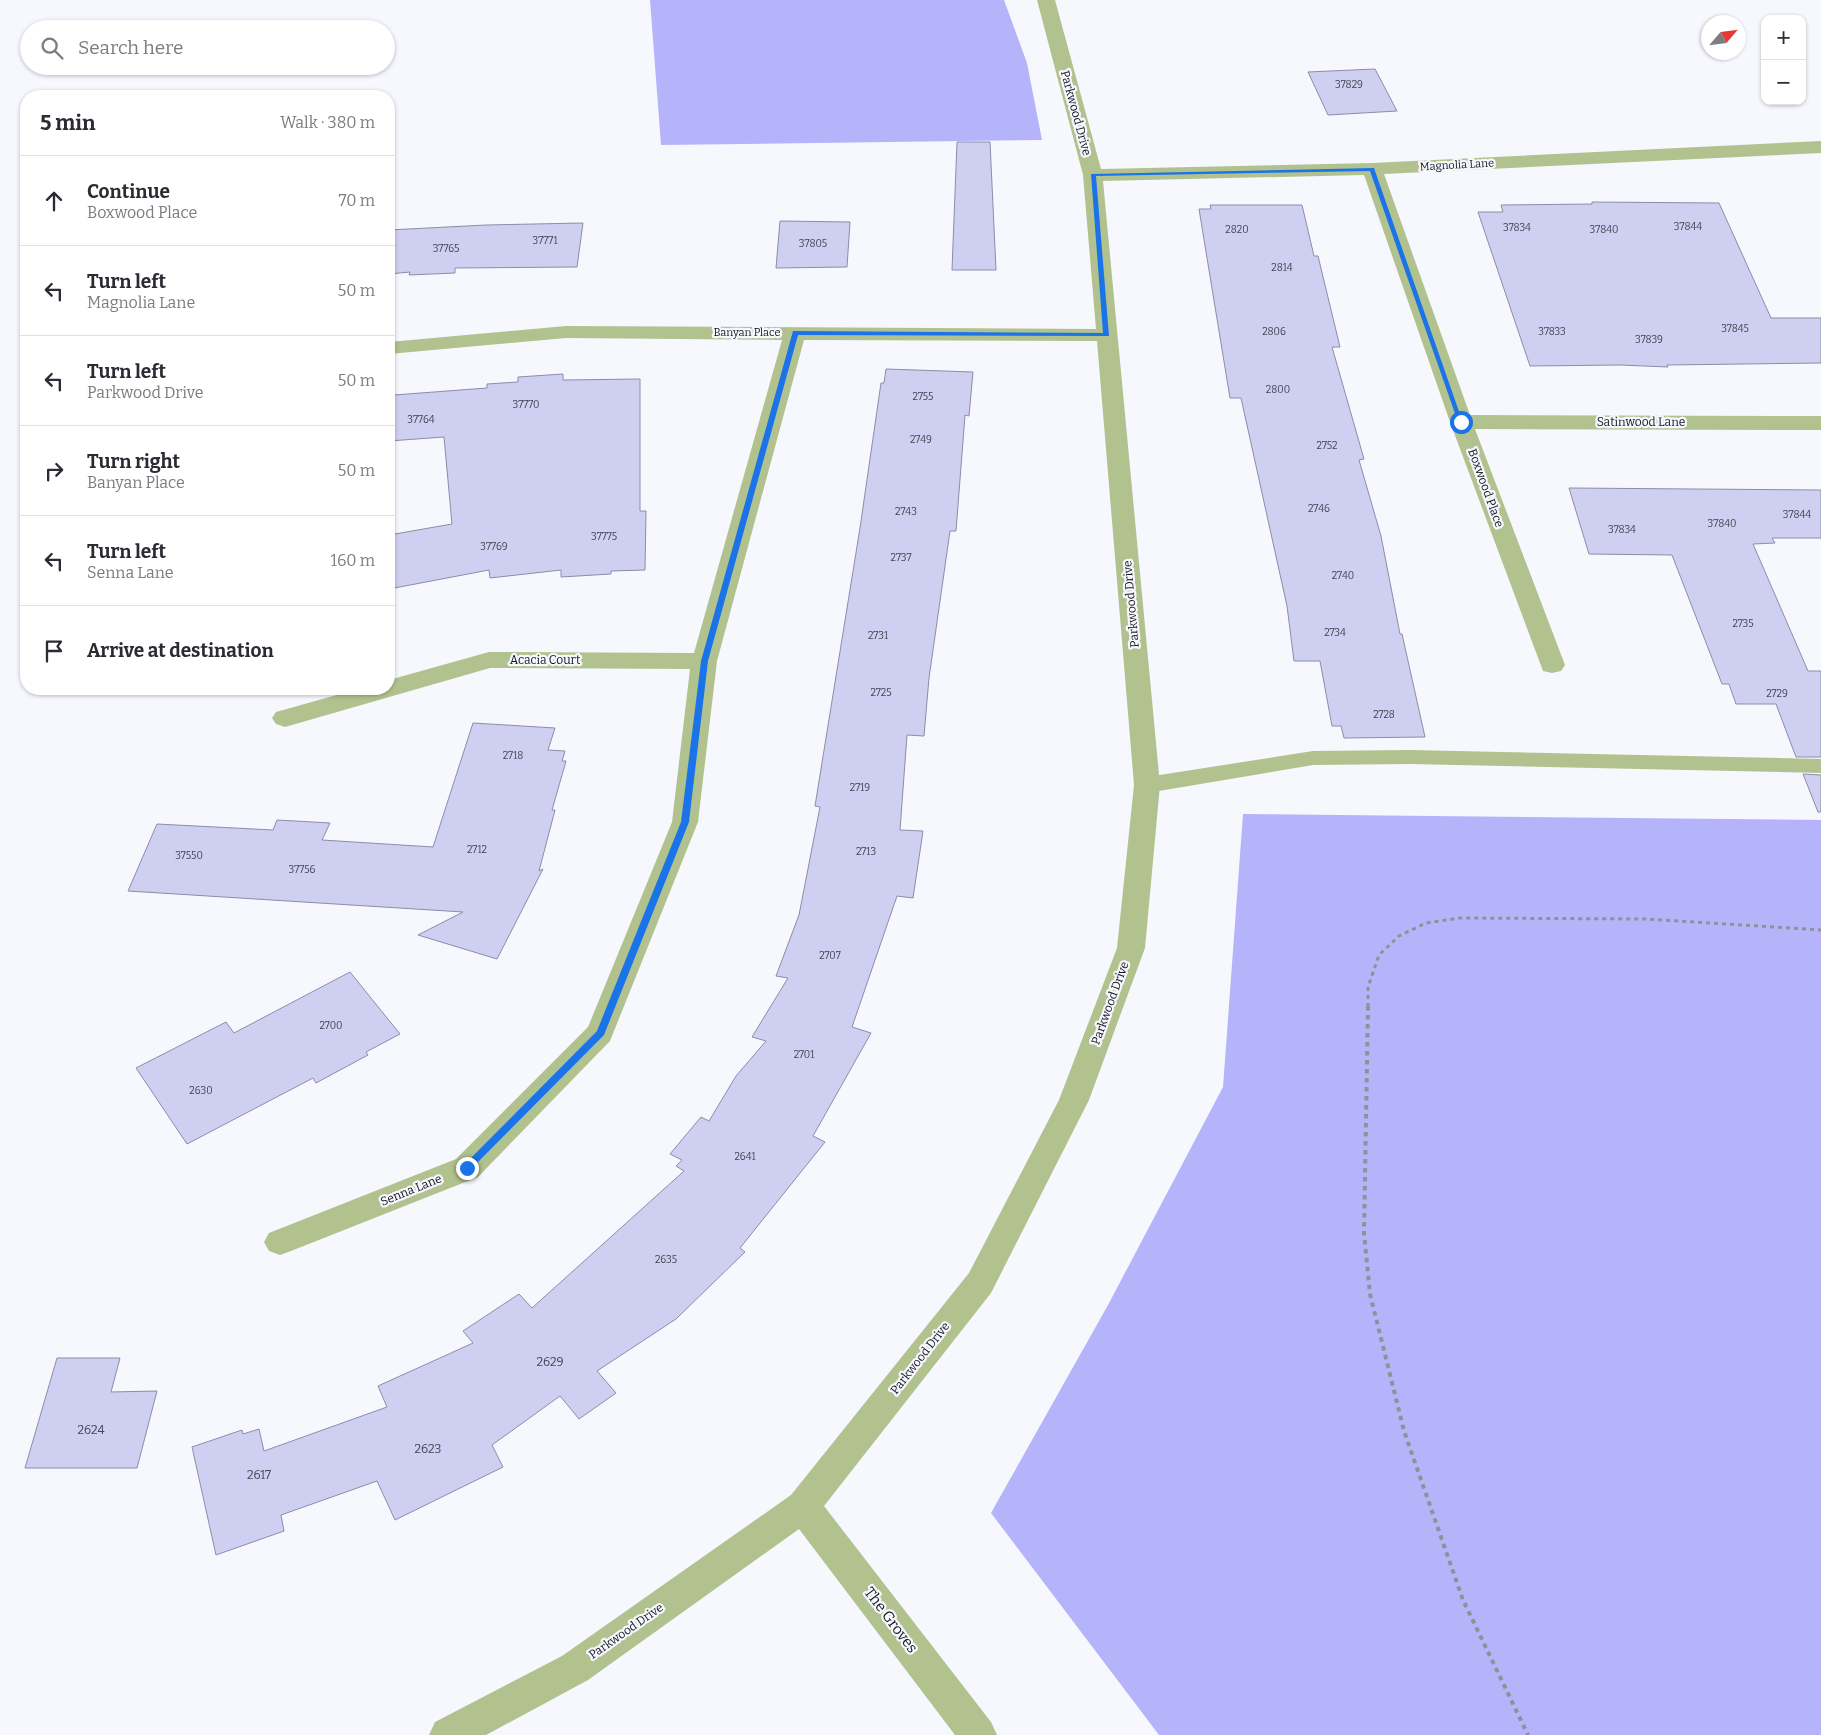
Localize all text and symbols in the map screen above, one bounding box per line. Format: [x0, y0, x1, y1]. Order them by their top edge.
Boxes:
north arrow [1701, 15, 1746, 60]
map controls [1761, 15, 1806, 105]
button: + [1761, 15, 1806, 60]
search box [20, 20, 395, 75]
icon: search [38, 34, 66, 62]
text: Search here [78, 36, 183, 59]
button: − [1761, 60, 1806, 105]
street label: Parkwood Drive [1058, 69, 1094, 157]
house number: 37829 [1335, 79, 1363, 91]
text: 5 min [40, 110, 96, 136]
text: Walk · 380 m [280, 113, 375, 132]
street label: Magnolia Lane [1420, 157, 1494, 173]
text: Continue [87, 180, 170, 203]
icon: ahead [40, 187, 68, 215]
text: 70 m [339, 191, 375, 210]
text: Boxwood Place [87, 203, 197, 222]
house number: 37844 [1674, 221, 1702, 233]
house number: 37834 [1503, 222, 1531, 234]
house number: 2820 [1225, 224, 1249, 236]
house number: 37840 [1590, 224, 1618, 236]
house number: 37771 [533, 235, 557, 247]
house number: 37805 [799, 238, 827, 250]
house number: 37765 [433, 243, 459, 255]
house number: 2814 [1271, 262, 1293, 274]
text: Turn left [87, 270, 166, 293]
icon: left [40, 277, 68, 305]
text: 50 m [338, 281, 375, 300]
text: Magnolia Lane [87, 293, 195, 312]
house number: 37845 [1721, 323, 1749, 335]
street label: Banyan Place [713, 326, 781, 339]
house number: 2806 [1262, 326, 1286, 338]
house number: 37833 [1538, 326, 1566, 338]
house number: 37839 [1635, 334, 1663, 346]
text: Turn left [87, 360, 166, 383]
icon: left [40, 367, 68, 395]
text: 50 m [338, 371, 375, 390]
text: Parkwood Drive [87, 383, 204, 402]
house number: 2800 [1266, 384, 1290, 396]
house number: 2755 [913, 391, 933, 403]
house number: 37770 [512, 399, 540, 411]
route start [1450, 411, 1473, 434]
house number: 37764 [407, 414, 435, 426]
street label: Satinwood Lane [1597, 415, 1685, 429]
house number: 2749 [910, 434, 932, 446]
house number: 2752 [1317, 440, 1337, 452]
street label: Boxwood Place [1465, 447, 1507, 529]
text: Turn right [87, 450, 180, 473]
icon: right [40, 457, 68, 485]
text: 50 m [338, 461, 375, 480]
text: Banyan Place [87, 473, 185, 492]
house number: 2746 [1308, 503, 1330, 515]
house number: 2743 [895, 506, 917, 518]
house number: 37844 [1783, 509, 1811, 521]
house number: 37840 [1708, 518, 1736, 530]
house number: 37834 [1608, 524, 1636, 536]
house number: 37775 [591, 531, 617, 543]
text: Turn left [87, 540, 166, 563]
house number: 37769 [480, 541, 508, 553]
icon: left [40, 547, 68, 575]
text: 160 m [330, 551, 375, 570]
house number: 2737 [891, 552, 911, 564]
street label: Parkwood Drive [1120, 560, 1142, 648]
text: Senna Lane [87, 563, 174, 582]
house number: 2740 [1332, 570, 1354, 582]
house number: 2735 [1732, 618, 1754, 630]
house number: 2734 [1324, 627, 1346, 639]
house number: 2731 [868, 630, 888, 642]
icon: arrive [40, 637, 68, 665]
text: Arrive at destination [87, 639, 274, 662]
street label: Acacia Court [510, 653, 581, 667]
house number: 2725 [870, 687, 892, 699]
house number: 2729 [1766, 688, 1788, 700]
house number: 2728 [1373, 709, 1395, 721]
house number: 2718 [503, 750, 523, 762]
house number: 2719 [850, 782, 870, 794]
house number: 2712 [467, 844, 487, 856]
house number: 2713 [856, 846, 876, 858]
house number: 37550 [175, 850, 203, 862]
house number: 37756 [289, 864, 316, 876]
house number: 2707 [819, 950, 841, 962]
street label: Parkwood Drive [1088, 960, 1132, 1046]
house number: 2700 [320, 1020, 343, 1032]
house number: 2701 [794, 1049, 814, 1061]
house number: 2630 [189, 1085, 213, 1097]
house number: 2641 [734, 1151, 756, 1163]
route end [456, 1157, 479, 1180]
street label: Senna Lane [378, 1171, 444, 1209]
house number: 2635 [655, 1254, 677, 1266]
street label: Parkwood Drive [888, 1319, 952, 1397]
house number: 2629 [536, 1355, 564, 1369]
house number: 2624 [78, 1423, 105, 1437]
house number: 2623 [415, 1442, 442, 1456]
house number: 2617 [247, 1468, 271, 1482]
street label: The Groves [860, 1584, 922, 1656]
street label: Parkwood Drive [586, 1600, 666, 1662]

